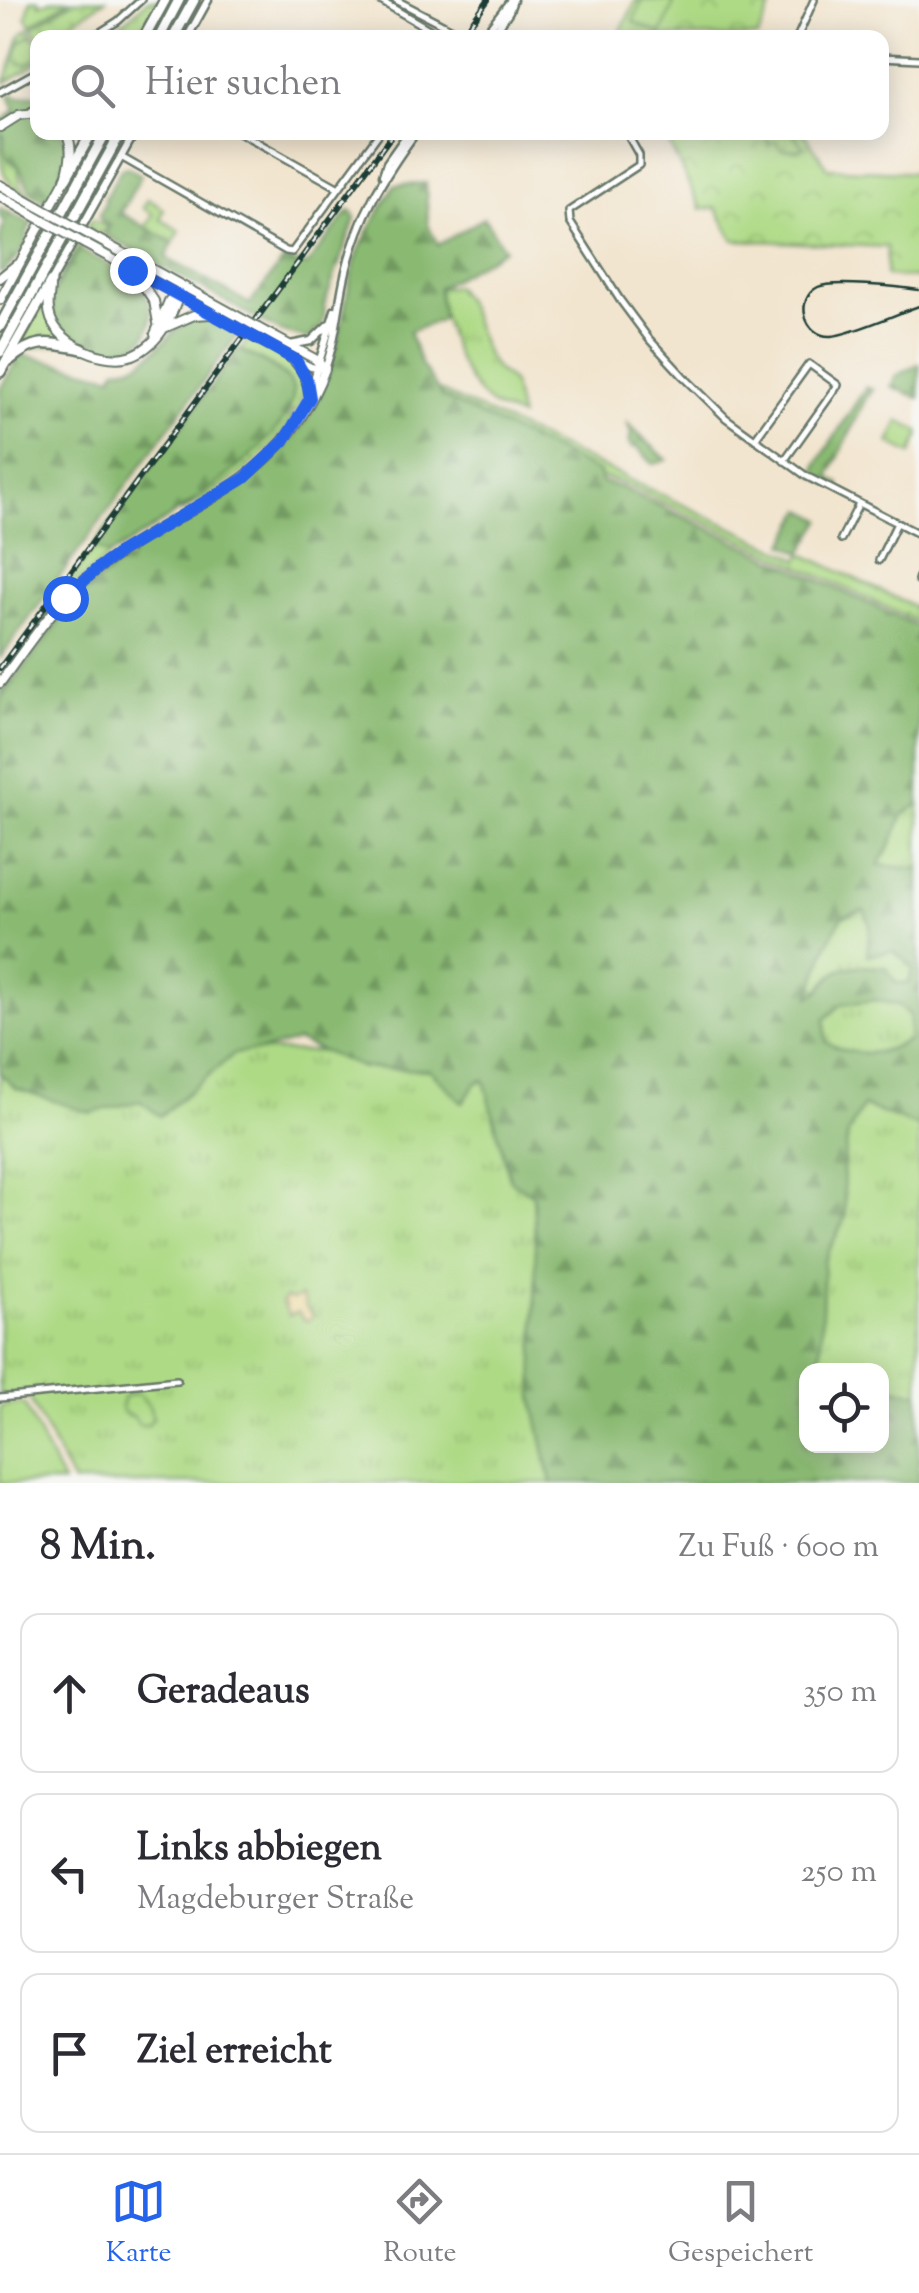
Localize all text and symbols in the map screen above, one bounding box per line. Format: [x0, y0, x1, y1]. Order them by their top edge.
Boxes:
search box [30, 30, 889, 140]
icon: search [65, 58, 120, 113]
text: Hier suchen [145, 58, 342, 112]
route end [110, 248, 156, 294]
route start [43, 576, 89, 622]
map controls [799, 1363, 889, 1453]
button: locate [799, 1363, 889, 1453]
text: 8 Min. [40, 1518, 156, 1578]
text: Zu Fuß · 600 m [678, 1525, 879, 1571]
icon: ahead [42, 1666, 97, 1721]
text: Geradeaus [137, 1666, 310, 1720]
text: 350 m [803, 1670, 877, 1716]
text: Links abbiegen [137, 1823, 382, 1877]
icon: left [42, 1846, 97, 1901]
text: 250 m [801, 1850, 877, 1896]
text: Magdeburger Straße [137, 1877, 414, 1923]
icon: arrive [42, 2026, 97, 2081]
text: Ziel erreicht [137, 2026, 332, 2080]
tab: Karte [106, 2174, 172, 2274]
tab: Route [383, 2174, 457, 2274]
tab: Gespeichert [668, 2174, 813, 2274]

